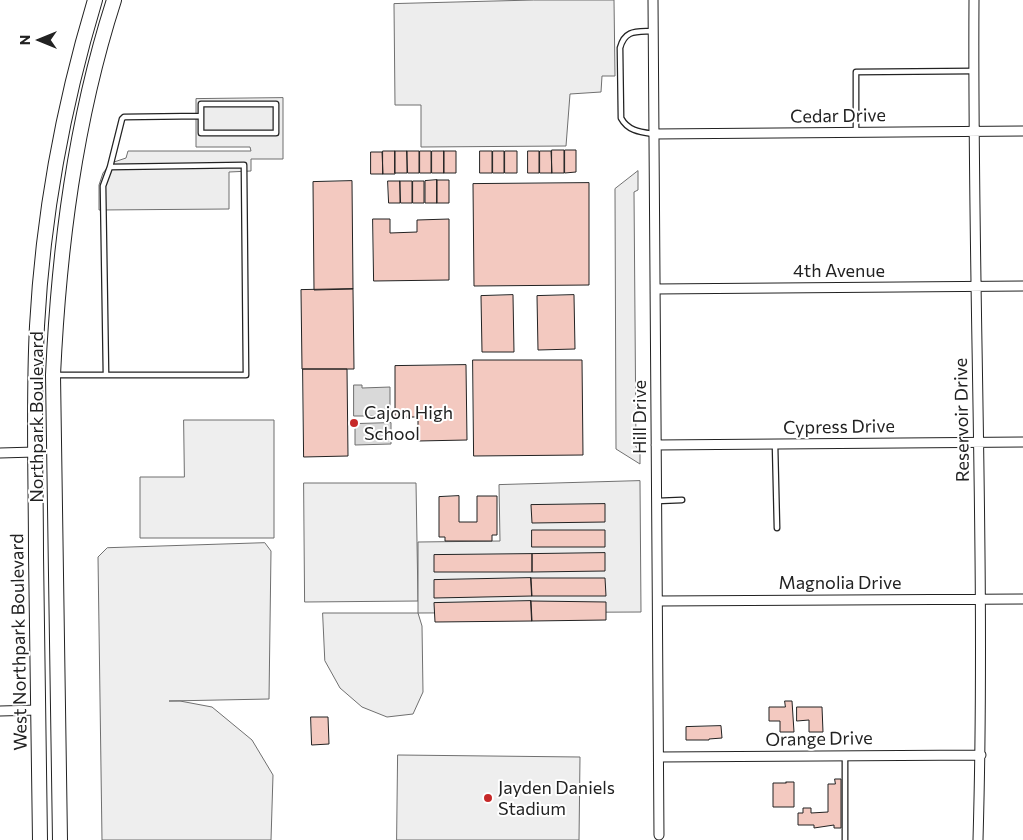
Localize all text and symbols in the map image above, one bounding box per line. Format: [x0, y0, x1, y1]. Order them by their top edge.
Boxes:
north arrow [15, 15, 65, 65]
text: N [16, 35, 33, 45]
street label: Cedar Drive [790, 104, 886, 128]
street label: 4th Avenue [793, 260, 885, 282]
street label: Northpark Boulevard [26, 331, 48, 503]
street label: Reservoir Drive [950, 358, 974, 482]
street label: Hill Drive [629, 380, 651, 454]
place label: Cajon High School [364, 402, 453, 444]
street label: Cypress Drive [783, 415, 895, 439]
marker: Cajon High School [348, 417, 360, 429]
street label: West Northpark Boulevard [6, 533, 32, 751]
street label: Magnolia Drive [779, 572, 901, 594]
street label: Orange Drive [765, 727, 873, 751]
place label: Jayden Daniels Stadium [498, 777, 615, 820]
marker: Jayden Daniels Stadium [482, 792, 494, 804]

